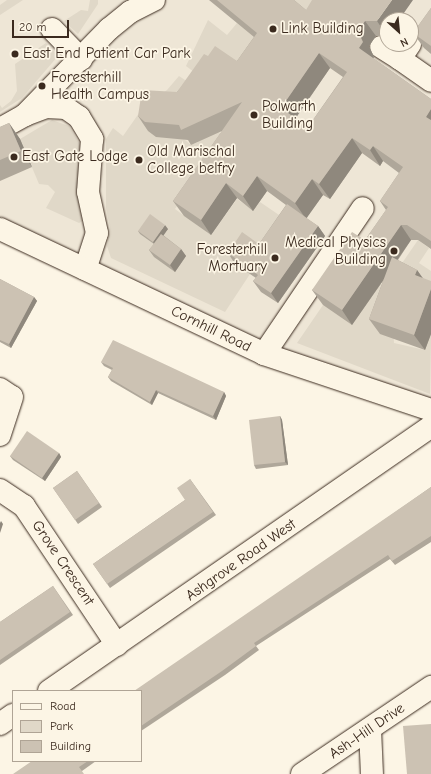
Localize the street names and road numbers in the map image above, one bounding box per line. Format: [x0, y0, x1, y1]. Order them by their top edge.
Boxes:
street label: Cornhill Road [168, 302, 254, 356]
street label: Ashgrove Road West [182, 515, 300, 605]
street label: Grove Crescent [28, 517, 98, 609]
street label: Ash-Hill Drive [326, 699, 408, 763]

